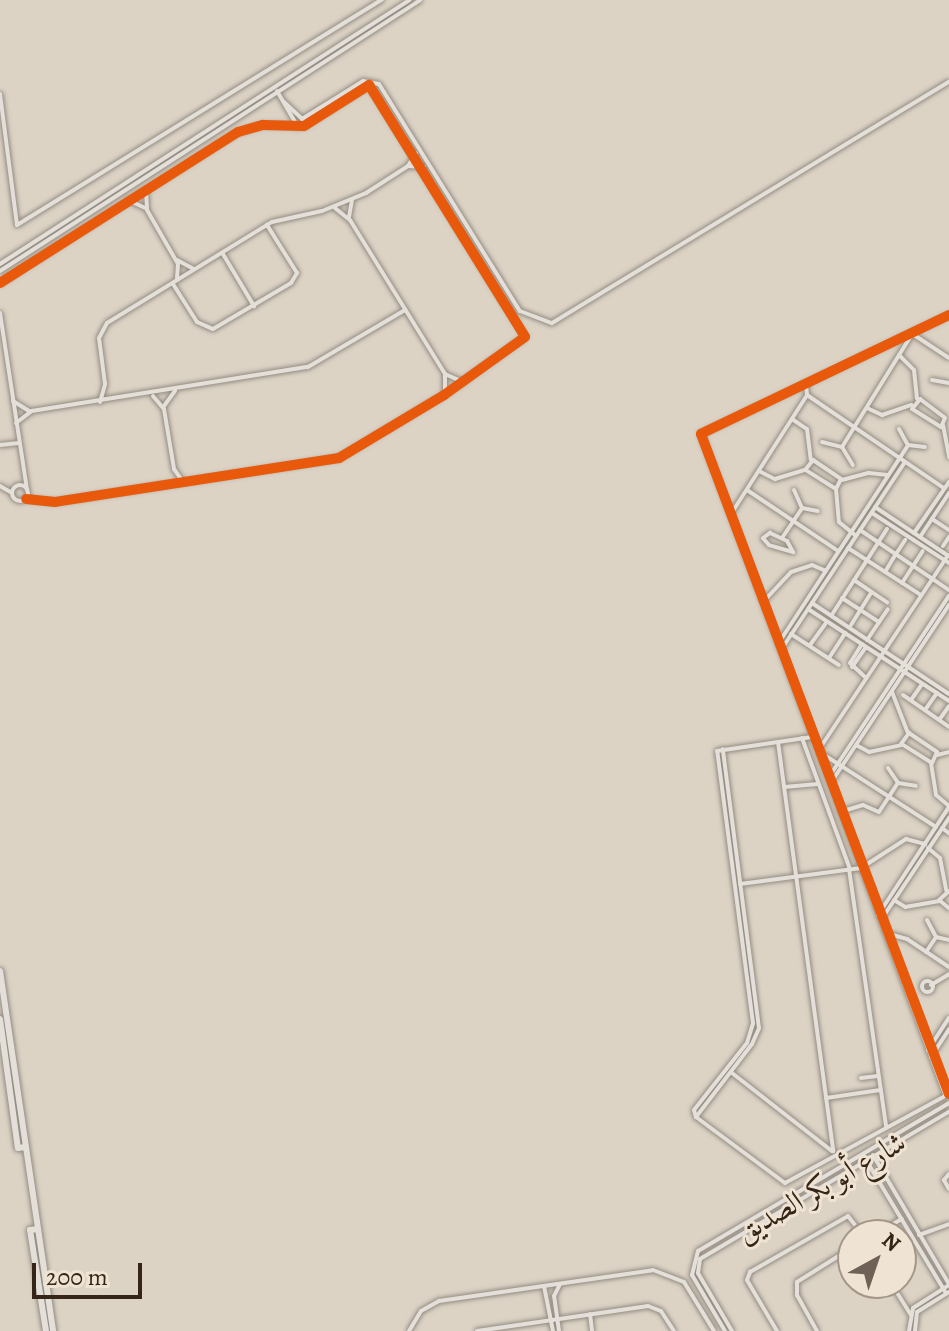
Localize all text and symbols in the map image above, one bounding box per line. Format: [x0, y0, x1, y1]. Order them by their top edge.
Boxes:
street label: شارع أبو بكر الصديق [730, 1124, 912, 1250]
north arrow [837, 1219, 917, 1299]
text: N [875, 1226, 907, 1259]
scale bar [36, 1247, 146, 1297]
text: 200 m [46, 1261, 108, 1293]

